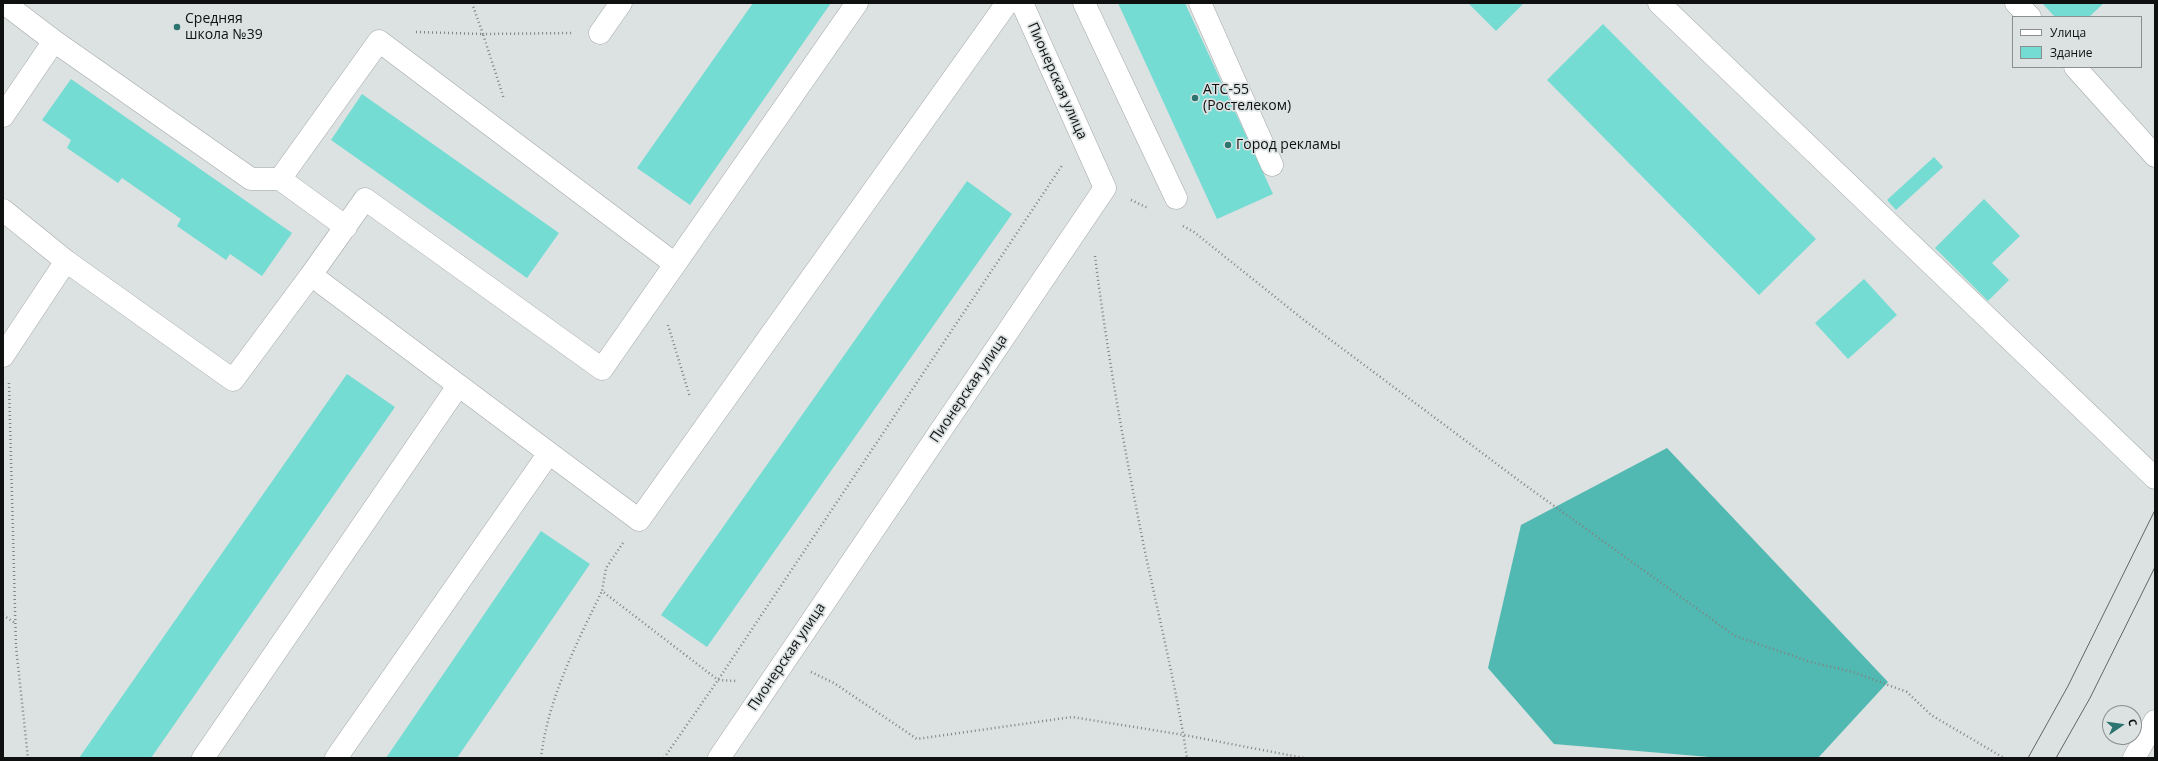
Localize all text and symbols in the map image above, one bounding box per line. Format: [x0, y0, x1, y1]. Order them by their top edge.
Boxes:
place label: Средняя школа №39 [185, 11, 263, 44]
legend [2012, 16, 2142, 68]
street label: Пионерская улица [1024, 20, 1090, 142]
marker: Средняя школа №39 [172, 22, 182, 32]
text: Улица [2050, 24, 2086, 41]
text: Здание [2050, 44, 2093, 61]
place label: АТС-55 (Ростелеком) [1203, 82, 1291, 114]
marker: АТС-55 (Ростелеком) [1190, 93, 1200, 103]
place label: Город рекламы [1236, 137, 1341, 153]
marker: Город рекламы [1223, 140, 1233, 150]
street label: Пионерская улица [927, 332, 1011, 446]
street label: Пионерская улица [745, 600, 829, 714]
north arrow [2102, 705, 2142, 745]
text: С [2125, 717, 2141, 728]

